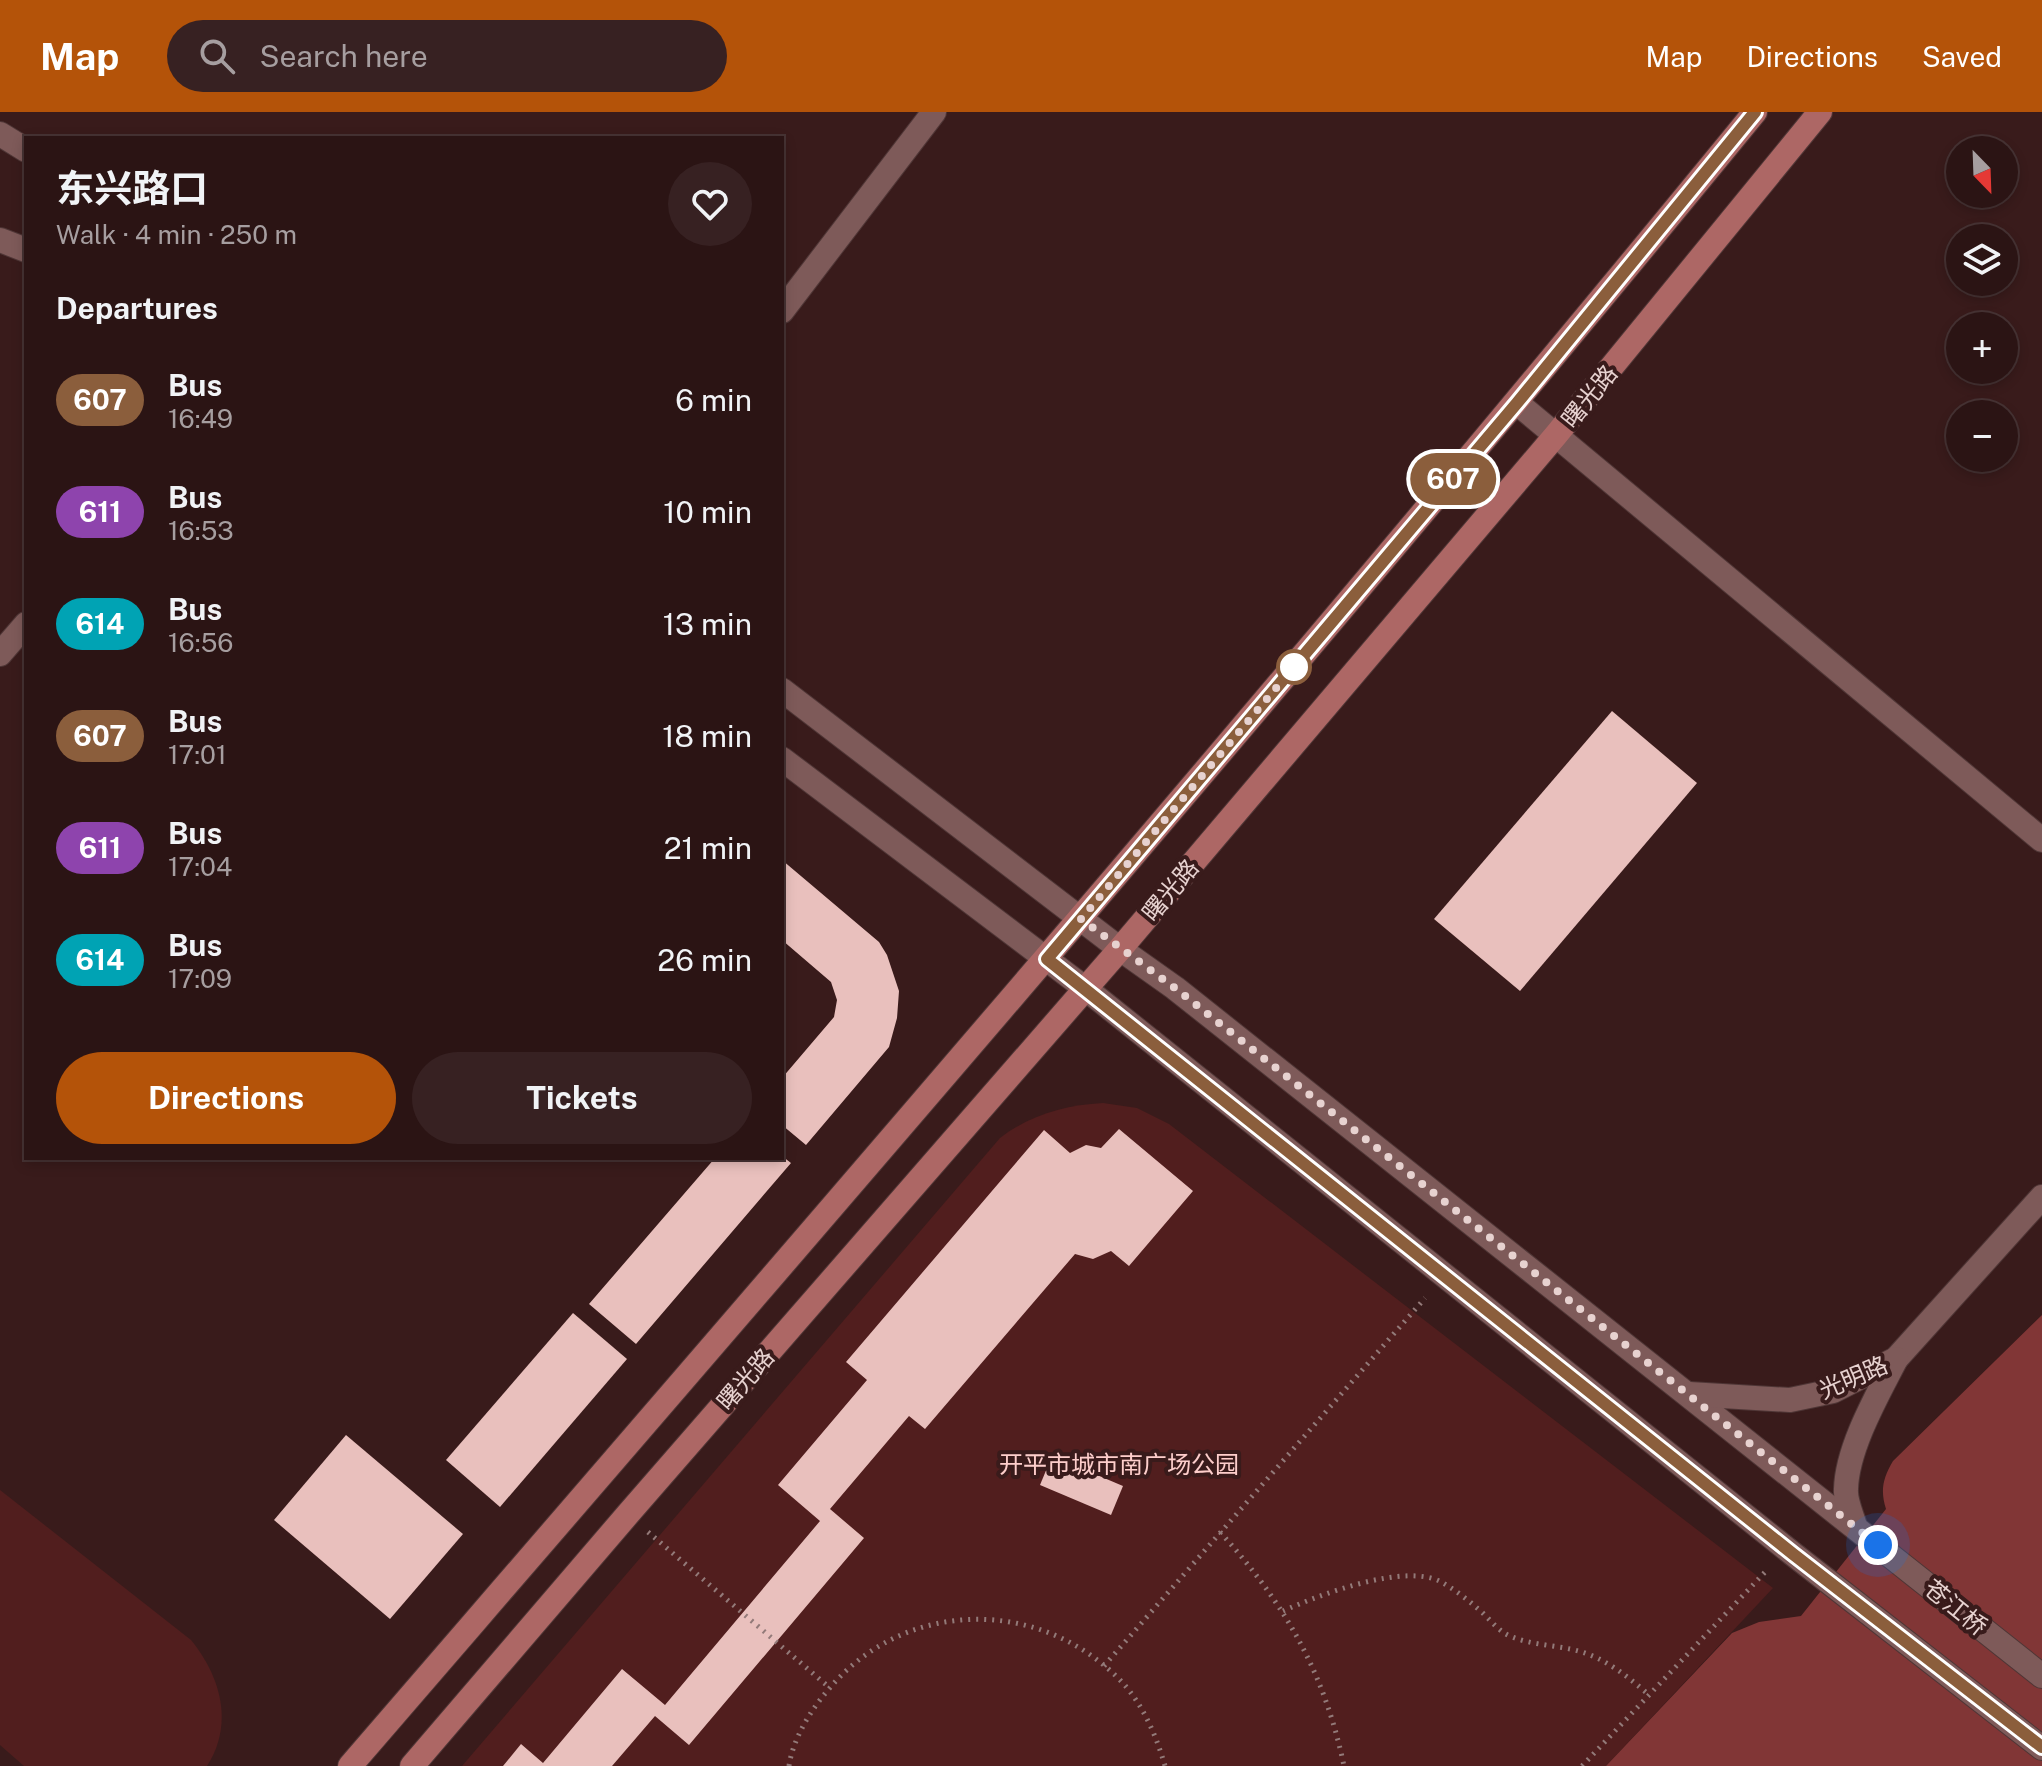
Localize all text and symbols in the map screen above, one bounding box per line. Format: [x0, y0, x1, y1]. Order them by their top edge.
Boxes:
search box [167, 20, 727, 92]
text: Map [40, 34, 119, 79]
icon: search [195, 34, 239, 78]
text: Search here [259, 38, 428, 74]
text: Map [1646, 40, 1702, 73]
text: Directions [1746, 40, 1878, 73]
text: Saved [1922, 40, 2002, 73]
north arrow [1946, 136, 2018, 208]
map controls [1946, 136, 2018, 472]
button: heart [668, 162, 752, 246]
text: 东兴路口 [56, 166, 208, 211]
text: Walk · 4 min · 250 m [56, 219, 297, 250]
button: layers [1946, 224, 2018, 296]
text: Departures [56, 290, 218, 326]
button: + [1946, 312, 2018, 384]
street label: 曙光路 [1555, 359, 1623, 433]
text: Bus [168, 367, 222, 403]
text: 6 min [675, 382, 752, 418]
text: 607 [73, 383, 127, 416]
button: − [1946, 400, 2018, 472]
text: 16:49 [168, 403, 233, 434]
line badge: 607 [1407, 453, 1499, 505]
text: 607 [1426, 462, 1480, 495]
text: Bus [168, 479, 222, 515]
text: 10 min [663, 494, 752, 530]
text: 611 [79, 495, 121, 528]
text: 16:53 [168, 515, 234, 546]
text: Bus [168, 591, 222, 627]
text: 13 min [663, 606, 752, 642]
text: 614 [76, 607, 124, 640]
text: 16:56 [168, 627, 233, 658]
unlabelled marker [1277, 650, 1311, 684]
text: Bus [168, 703, 222, 739]
text: 18 min [662, 718, 752, 754]
text: 607 [73, 719, 127, 752]
text: 17:01 [168, 739, 227, 770]
text: Bus [168, 815, 222, 851]
text: 21 min [664, 830, 752, 866]
text: 611 [79, 831, 121, 864]
text: 17:04 [168, 851, 232, 882]
street label: 曙光路 [1136, 853, 1204, 927]
text: Bus [168, 927, 222, 963]
text: 26 min [657, 942, 752, 978]
text: 614 [76, 943, 124, 976]
text: 17:09 [168, 963, 232, 994]
button: Directions [56, 1052, 396, 1144]
button: Tickets [412, 1052, 752, 1144]
street label: 曙光路 [711, 1343, 779, 1415]
street label: 光明路 [1814, 1350, 1892, 1404]
park label: 开平市城市南广场公园 [999, 1450, 1239, 1478]
your location [1858, 1525, 1898, 1565]
street label: 苍江桥 [1919, 1573, 1993, 1641]

